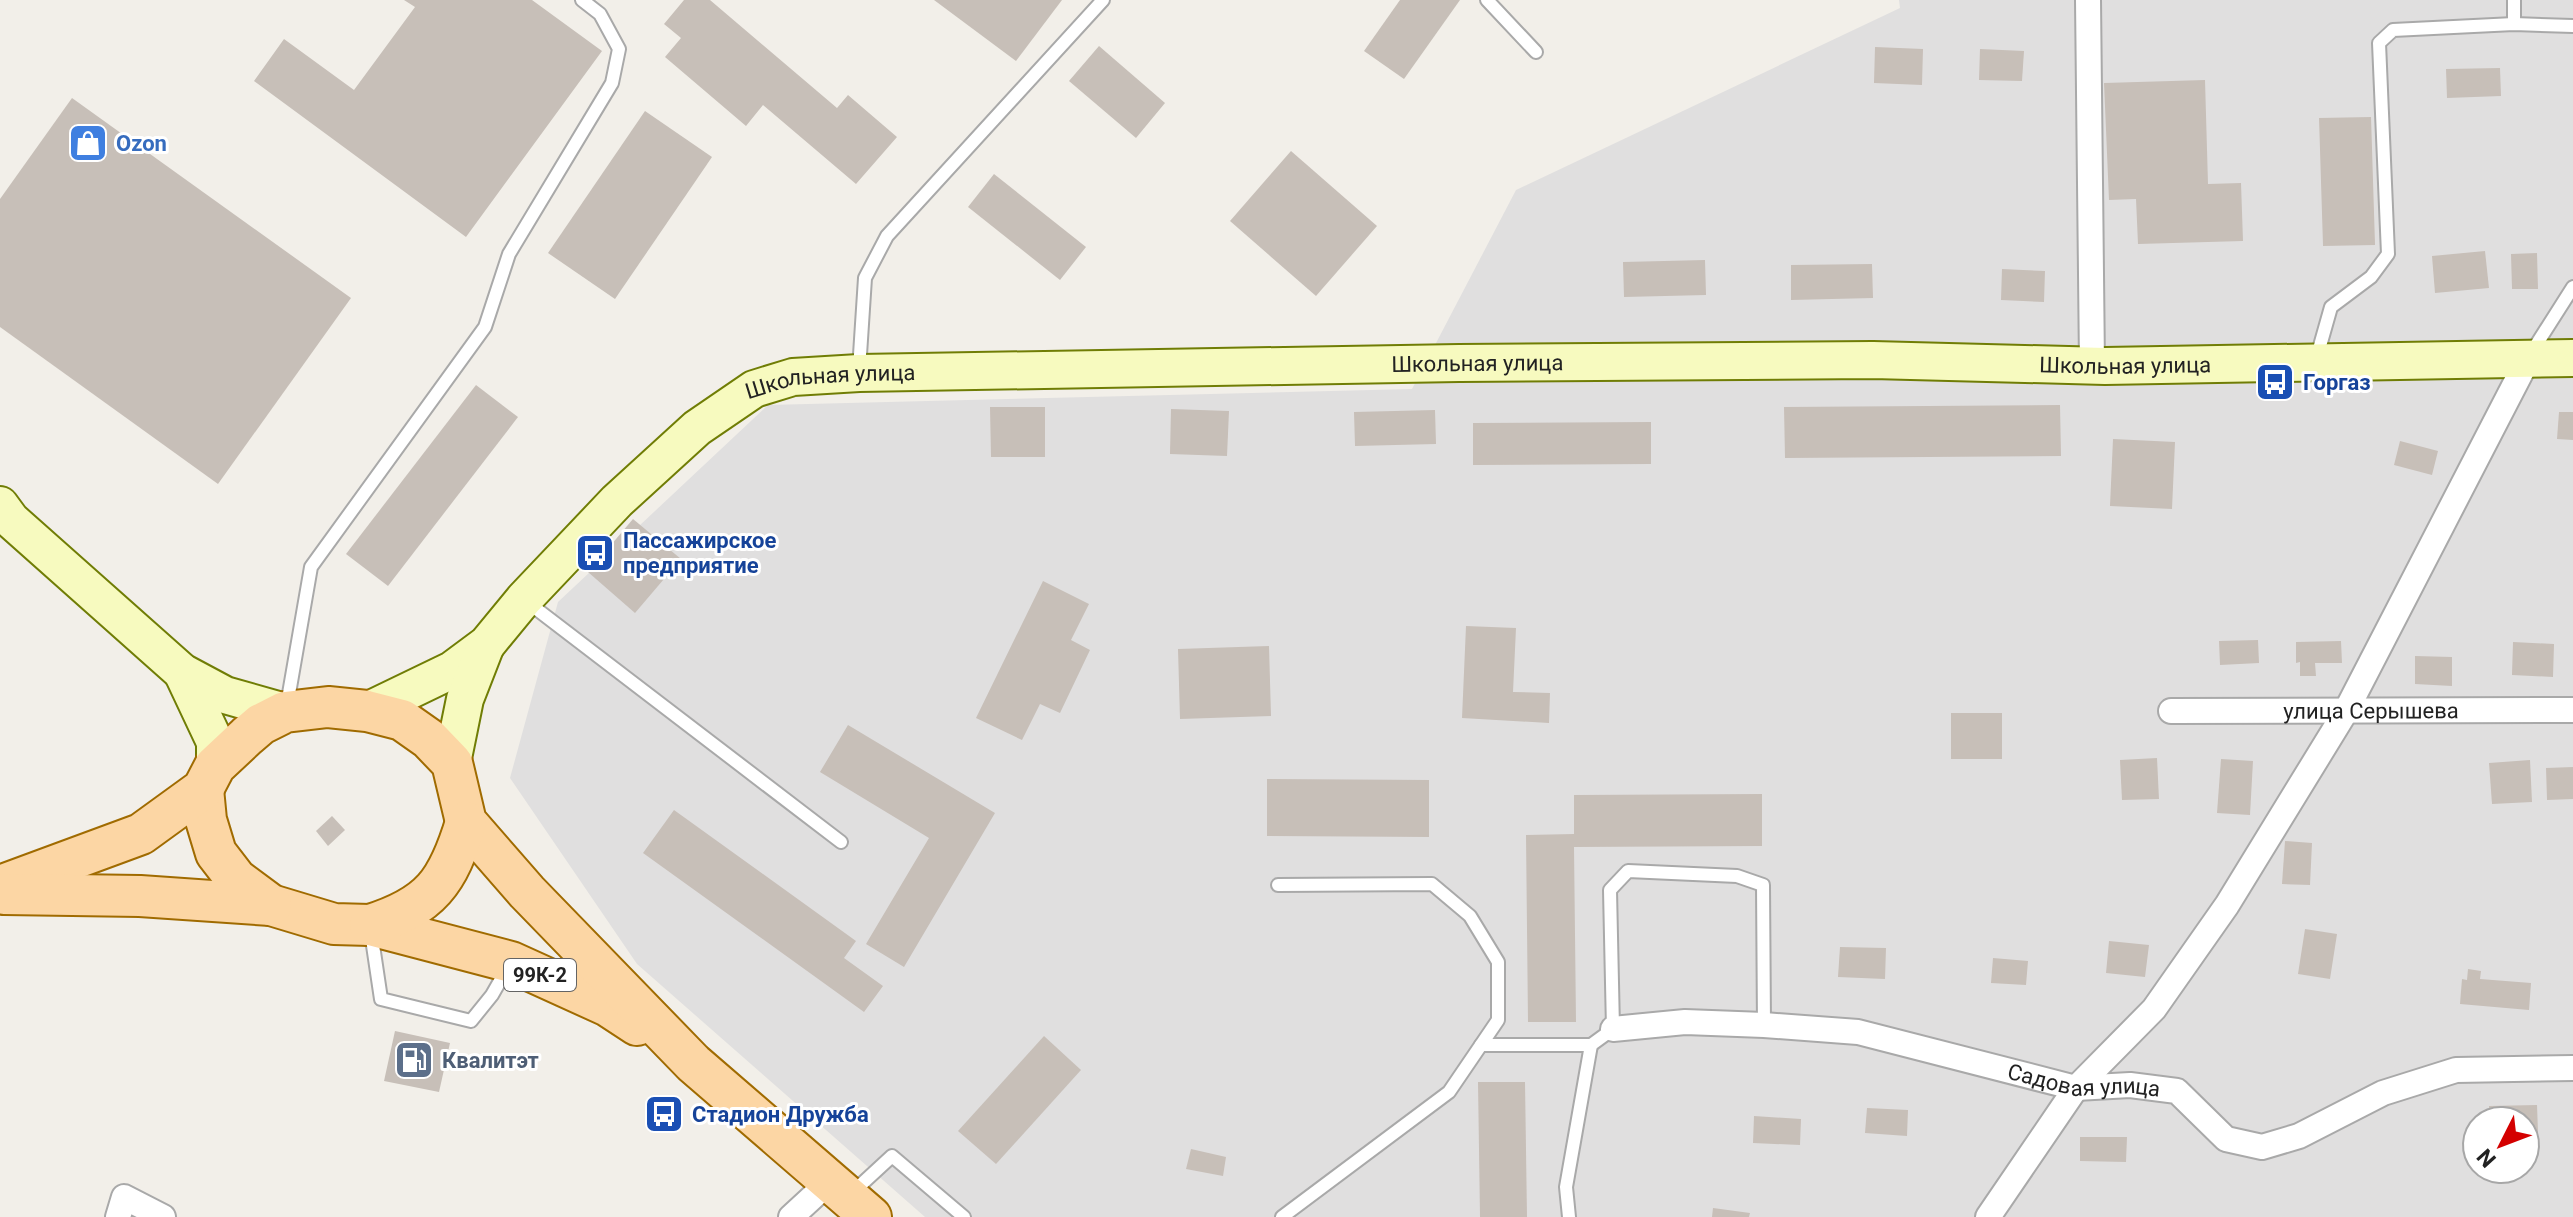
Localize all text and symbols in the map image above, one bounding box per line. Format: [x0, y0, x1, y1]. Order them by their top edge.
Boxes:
shop icon: Ozon [67, 122, 109, 164]
place label: Ozon [116, 131, 167, 156]
street label: Школьная улица [1391, 350, 1563, 377]
street label: Школьная улица [2039, 352, 2211, 379]
street label: Школьная улица [742, 360, 916, 404]
bus stop icon: Горгаз [2254, 361, 2296, 403]
place label: Горгаз [2303, 370, 2371, 395]
place label: Пассажирское предприятие [623, 528, 777, 578]
bus stop icon: Пассажирское предприятие [574, 532, 616, 574]
street label: улица Серышева [2283, 698, 2459, 723]
road number: 99К-2 [504, 959, 576, 991]
fuel station icon: Квалитэт [393, 1039, 435, 1081]
place label: Квалитэт [442, 1048, 539, 1073]
street label: Садовая улица [2005, 1058, 2162, 1101]
bus stop icon: Стадион Дружба [643, 1093, 685, 1135]
place label: Стадион Дружба [692, 1102, 869, 1127]
north arrow [2461, 1105, 2541, 1185]
text: N [2472, 1144, 2501, 1172]

